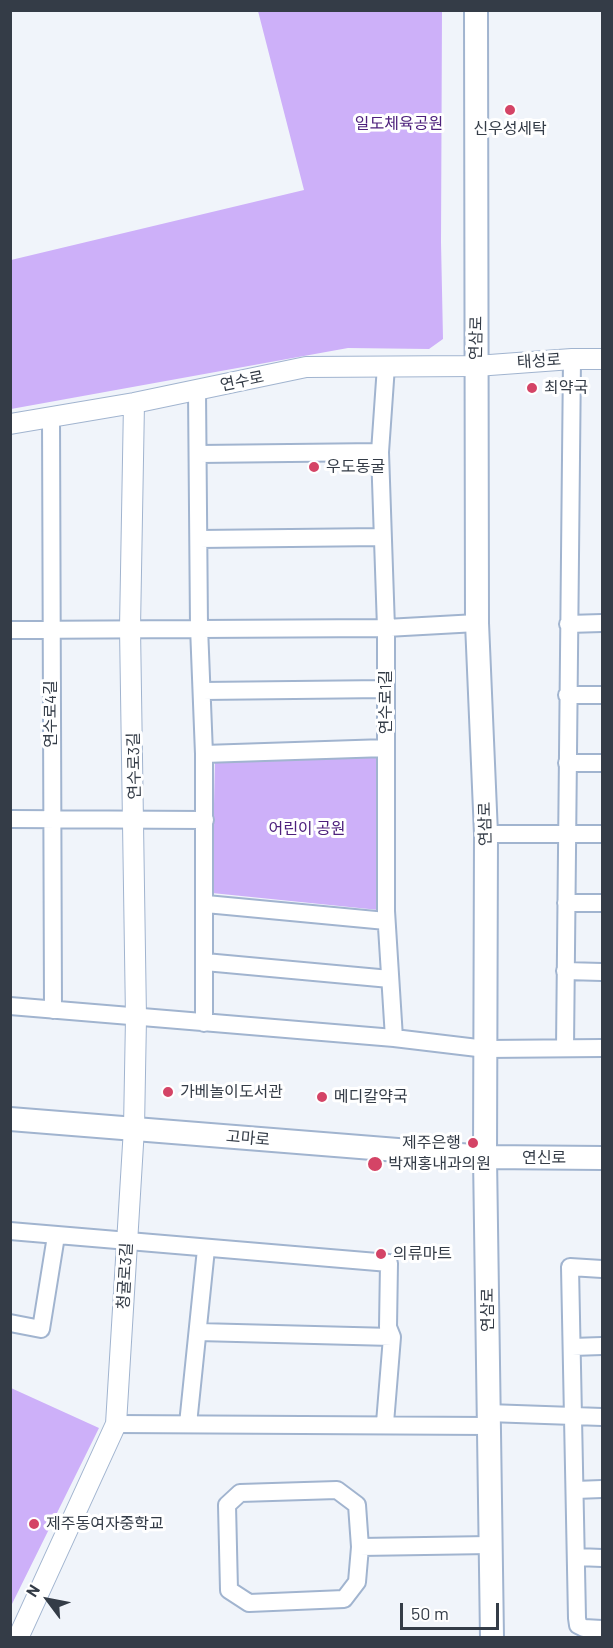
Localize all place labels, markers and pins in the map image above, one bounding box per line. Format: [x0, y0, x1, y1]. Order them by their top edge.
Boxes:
marker: 신우성세탁 [503, 103, 517, 117]
place label: 신우성세탁 [473, 119, 547, 139]
place label: 최약국 [544, 378, 588, 398]
marker: 최약국 [525, 381, 539, 395]
place label: 우도동굴 [326, 457, 385, 477]
marker: 우도동굴 [307, 460, 321, 474]
place label: 가베놀이도서관 [180, 1082, 283, 1102]
marker: 가베놀이도서관 [161, 1085, 175, 1099]
place label: 메디칼약국 [334, 1087, 408, 1107]
marker: 메디칼약국 [315, 1090, 329, 1104]
place label: 제주은행 [402, 1133, 461, 1153]
marker: 제주은행 [466, 1136, 480, 1150]
place label: 박재홍내과의원 [388, 1154, 491, 1174]
marker: 박재홍내과의원 [366, 1155, 384, 1173]
place label: 의류마트 [393, 1244, 452, 1264]
marker: 의류마트 [374, 1247, 388, 1261]
place label: 제주동여자중학교 [46, 1514, 164, 1534]
marker: 제주동여자중학교 [27, 1517, 41, 1531]

